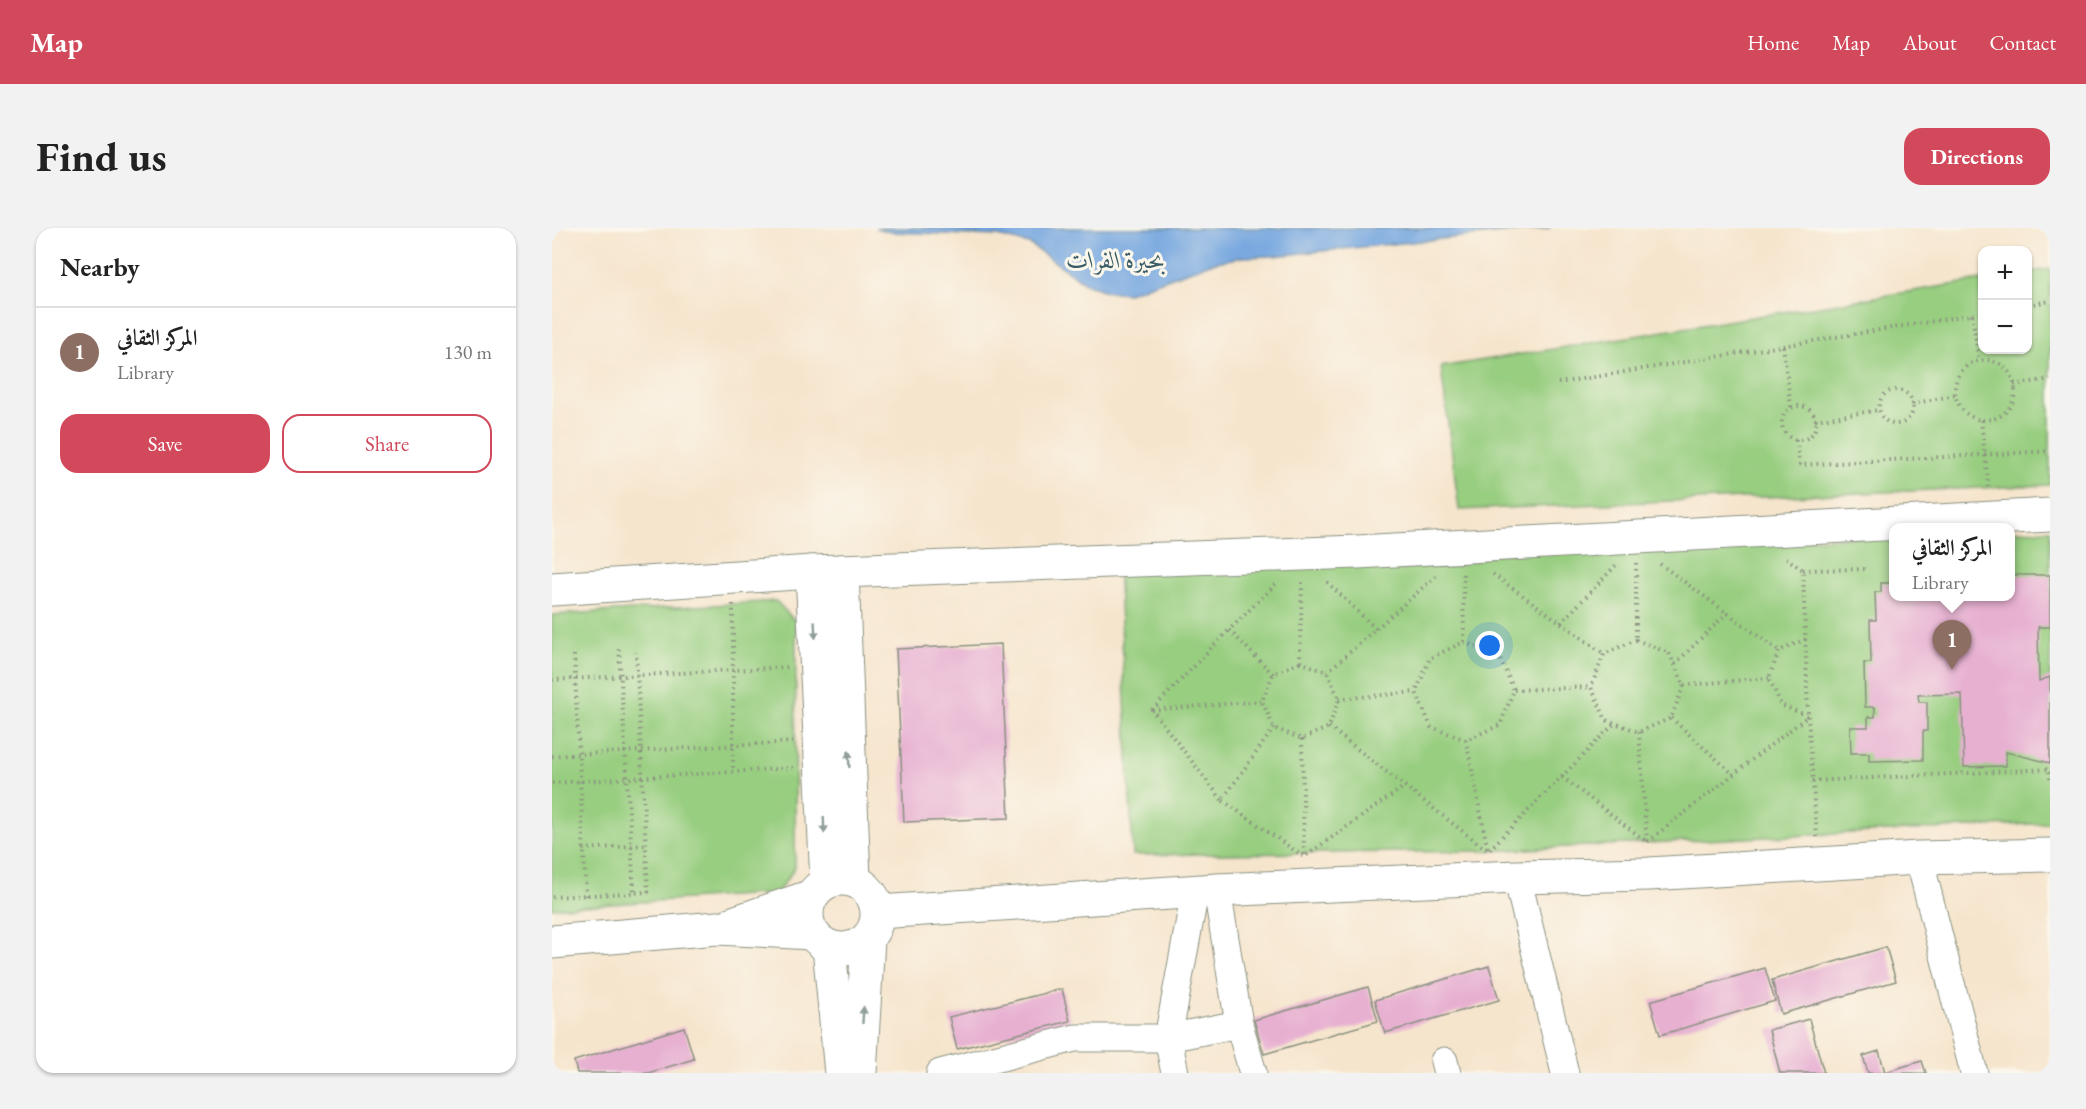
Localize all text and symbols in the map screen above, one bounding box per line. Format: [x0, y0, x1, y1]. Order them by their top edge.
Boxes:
text: Map [30, 24, 83, 60]
text: Home [1747, 29, 1799, 56]
text: Map [1832, 29, 1870, 56]
text: About [1903, 29, 1956, 56]
text: Contact [1989, 29, 2056, 56]
button: Directions [1904, 128, 2050, 185]
text: Find us [36, 129, 167, 184]
water label: بحيرة الفرات [1067, 244, 1165, 275]
map controls [1978, 246, 2032, 354]
button: + [1978, 246, 2032, 300]
text: Nearby [60, 250, 140, 284]
button: − [1978, 300, 2032, 354]
text: المركز الثقافي [117, 323, 197, 352]
text: 1 [74, 339, 85, 365]
text: 130 m [444, 339, 492, 365]
text: Library [117, 359, 174, 385]
button: Save [60, 414, 270, 473]
button: Share [282, 414, 492, 473]
popup [1889, 523, 2015, 601]
text: المركز الثقافي [1912, 533, 1992, 562]
text: Library [1912, 569, 1969, 595]
pin: 1 [1932, 620, 1972, 670]
one-way arrow [810, 621, 820, 640]
your location [1475, 631, 1504, 660]
one-way arrow [844, 749, 854, 768]
one-way arrow [820, 816, 829, 835]
one-way arrow [859, 1005, 868, 1024]

